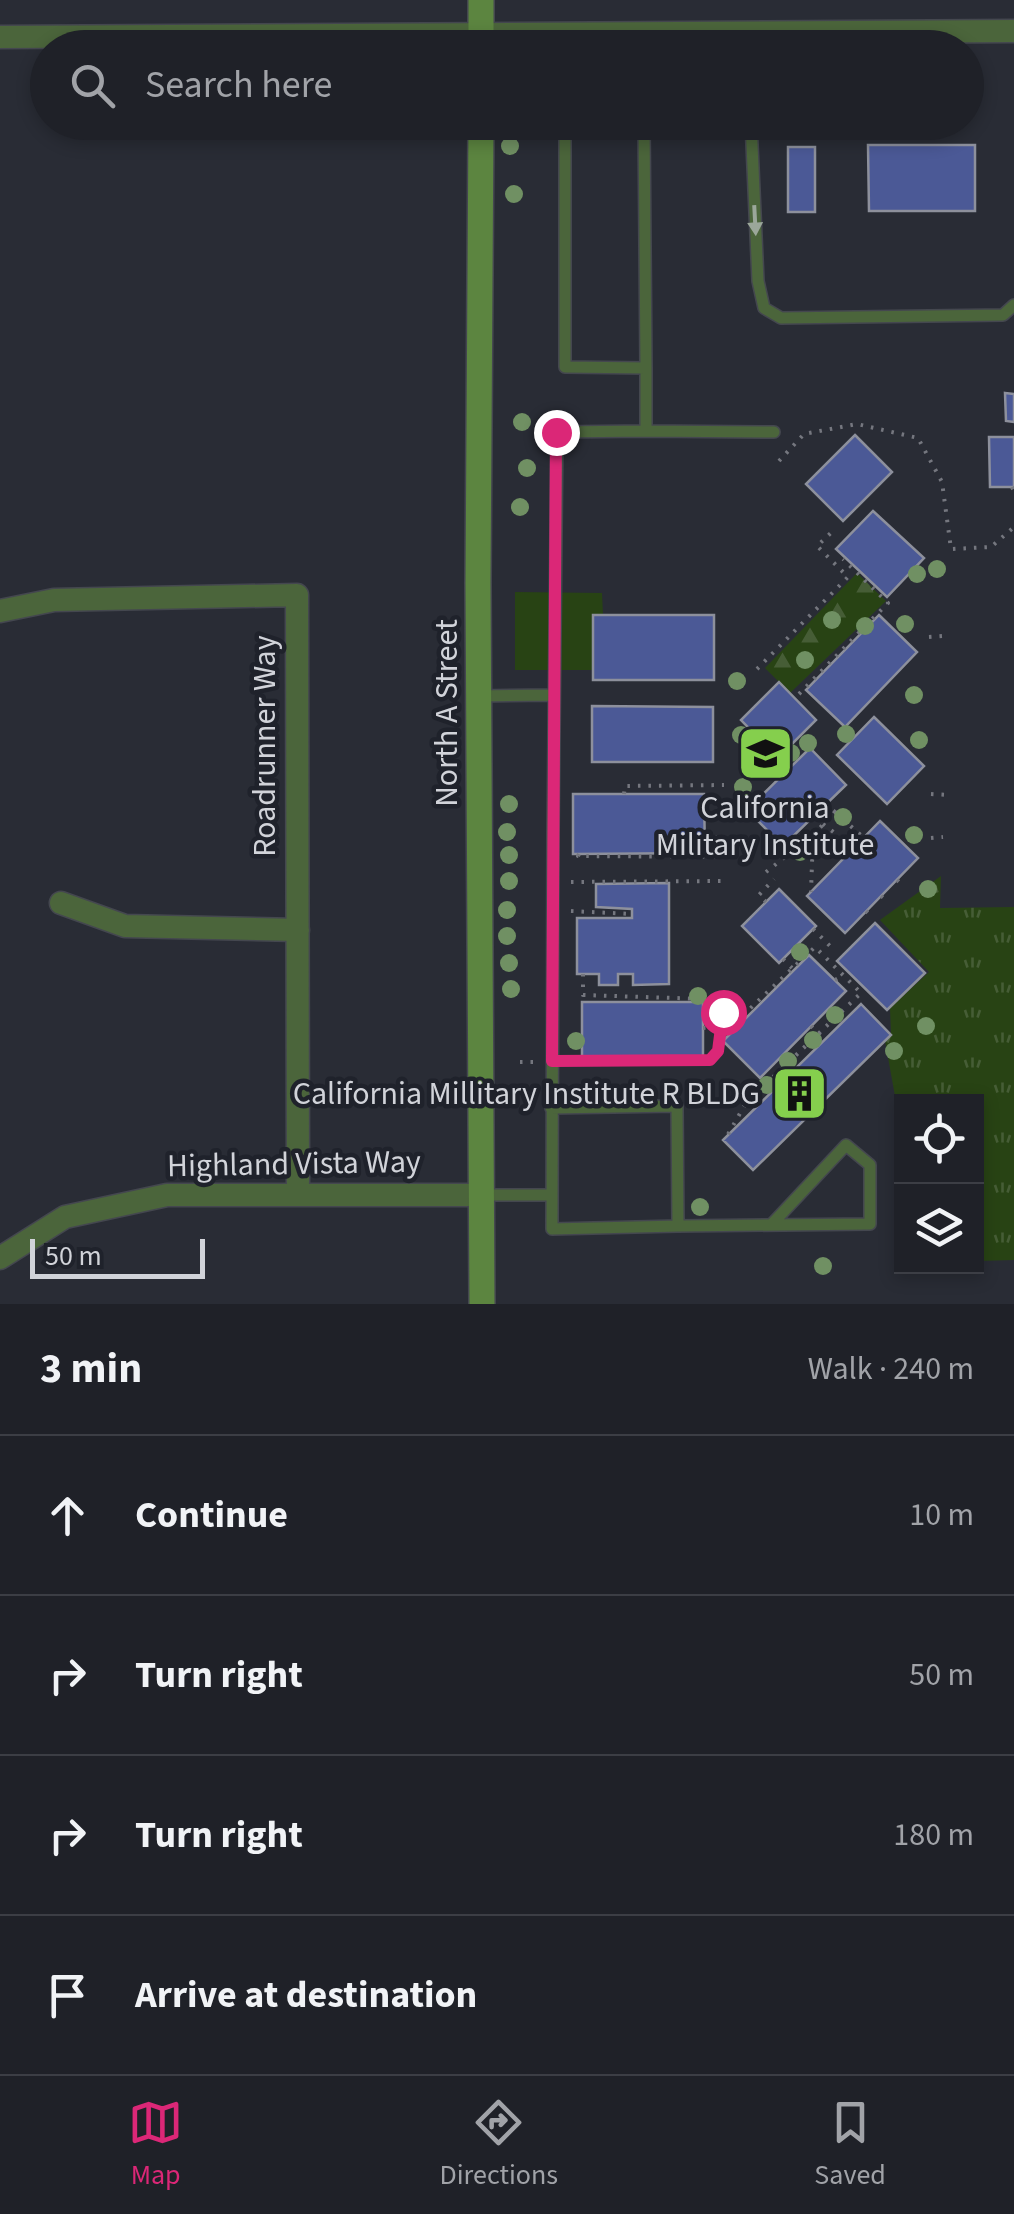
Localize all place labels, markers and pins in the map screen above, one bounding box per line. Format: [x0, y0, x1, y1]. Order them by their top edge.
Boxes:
school or university icon: California Military Institute [735, 724, 795, 784]
place label: California Military Institute [656, 785, 874, 868]
building icon: California Millitary Institute R BLDG [769, 1064, 829, 1124]
place label: California Millitary Institute R BLDG [293, 1071, 760, 1117]

